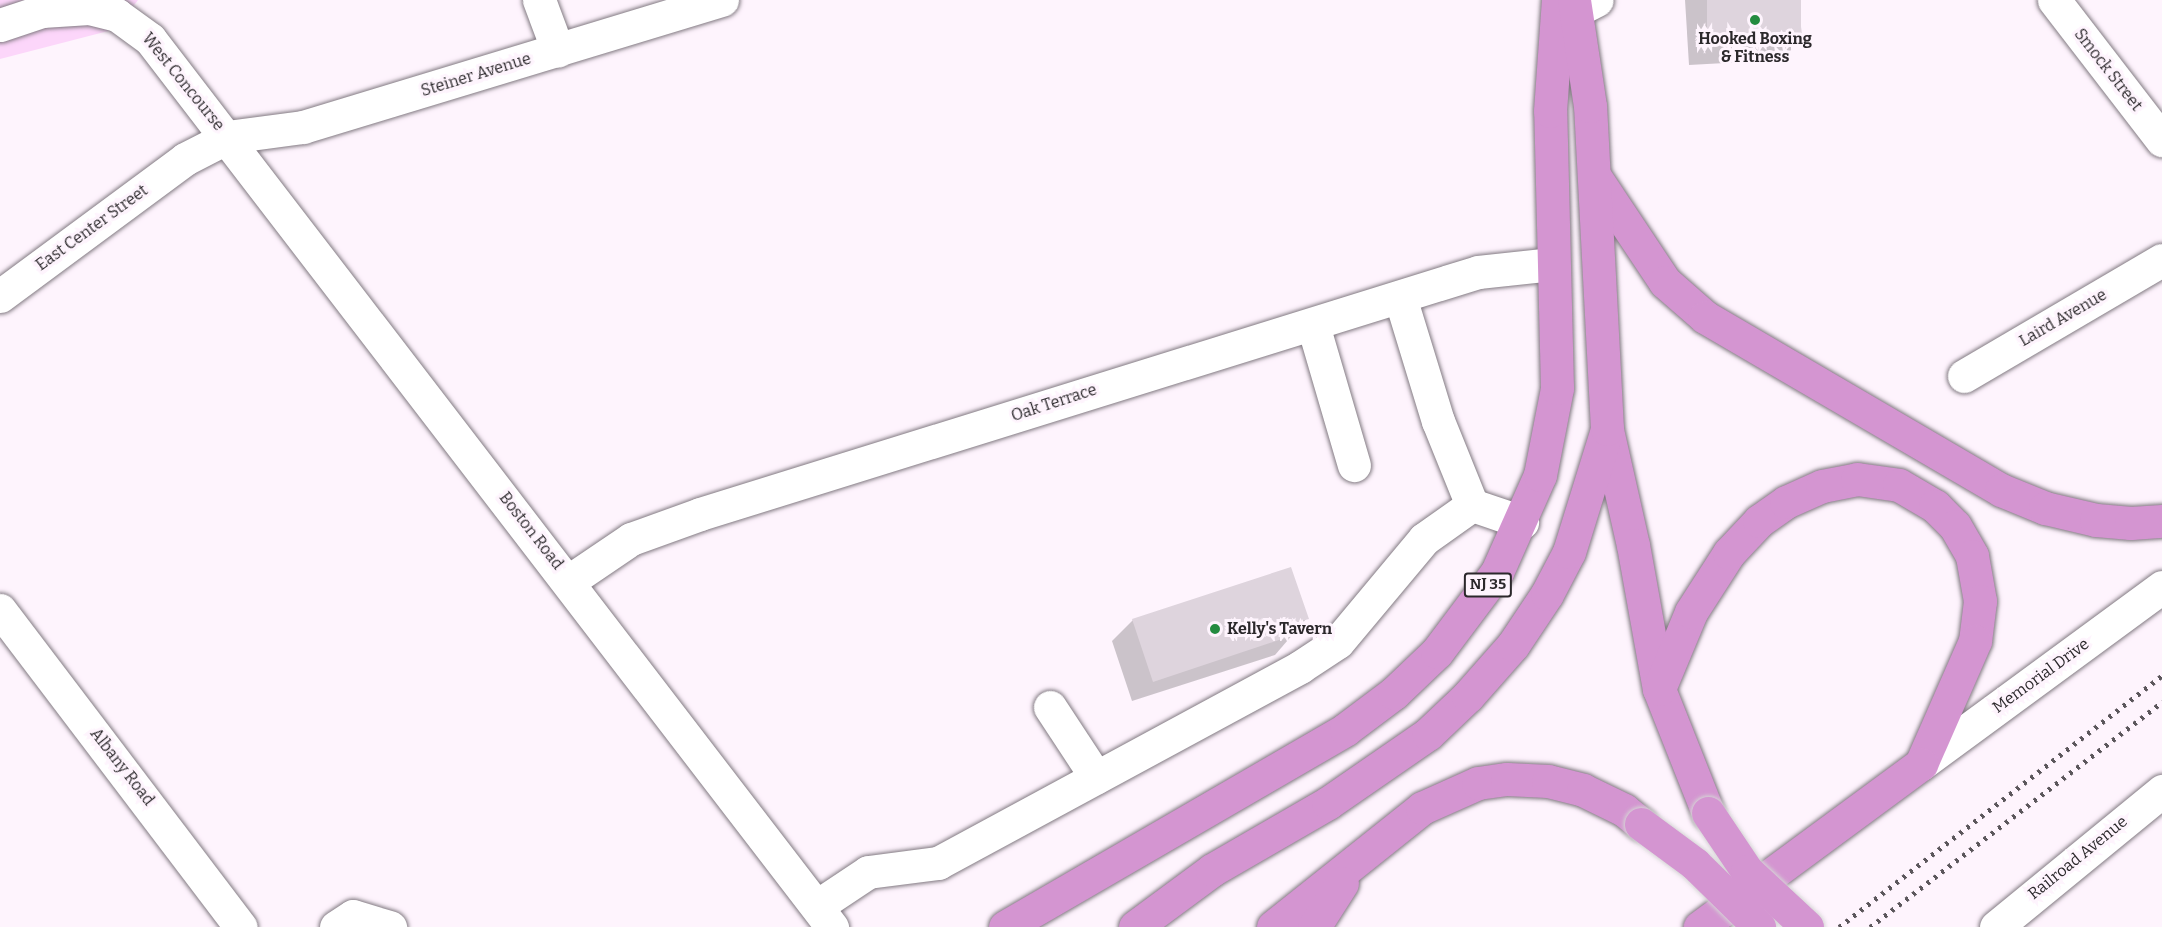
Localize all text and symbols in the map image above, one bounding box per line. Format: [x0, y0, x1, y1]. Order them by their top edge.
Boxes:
marker: Hooked Boxing & Fitness [1748, 13, 1762, 27]
street label: Smock Street [2070, 25, 2146, 115]
street label: West Concourse [138, 29, 228, 135]
place label: Hooked Boxing & Fitness [1698, 29, 1812, 67]
street label: Steiner Avenue [419, 49, 533, 101]
street label: East Center Street [32, 181, 152, 275]
street label: Laird Avenue [2016, 285, 2110, 351]
street label: Oak Terrace [1009, 380, 1099, 426]
street label: Boston Road [495, 489, 567, 573]
road number: NJ 35 [1462, 573, 1514, 597]
place label: Kelly's Tavern [1227, 619, 1332, 639]
marker: Kelly's Tavern [1208, 622, 1222, 636]
street label: Memorial Drive [1989, 635, 2093, 717]
street label: Albany Road [86, 725, 158, 809]
street label: Railroad Avenue [2025, 812, 2131, 904]

